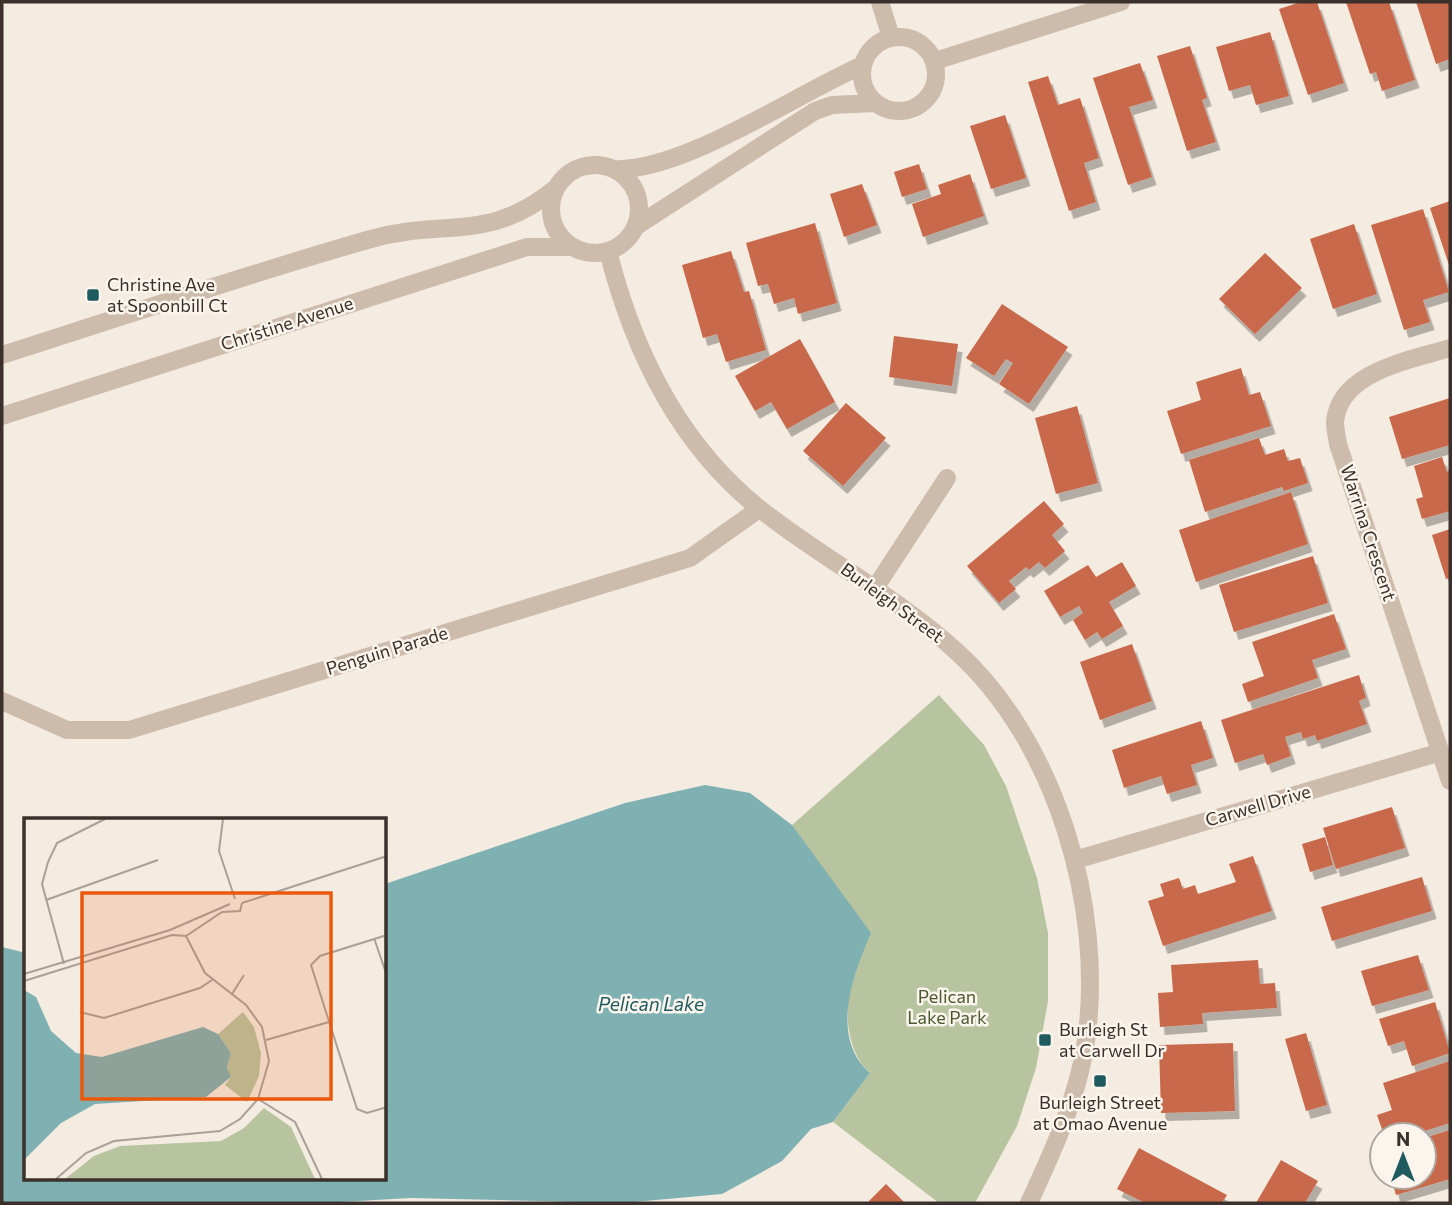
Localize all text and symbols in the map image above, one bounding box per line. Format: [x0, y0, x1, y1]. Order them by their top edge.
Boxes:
place label: Christine Ave at Spoonbill Ct [107, 273, 228, 316]
marker: Christine Ave at Spoonbill Ct [85, 287, 101, 303]
street label: Christine Avenue [218, 291, 356, 355]
street label: Warrina Crescent [1337, 462, 1401, 604]
street label: Burleigh Street [837, 557, 948, 647]
street label: Penguin Parade [323, 621, 450, 679]
street label: Carwell Drive [1202, 779, 1313, 831]
inset map [24, 818, 387, 1180]
park label: Pelican Lake Park [907, 985, 987, 1028]
water label: Pelican Lake [598, 992, 704, 1015]
place label: Burleigh St at Carwell Dr [1059, 1018, 1165, 1061]
marker: Burleigh St at Carwell Dr [1037, 1032, 1053, 1048]
marker: Burleigh Street at Omao Avenue [1092, 1073, 1108, 1089]
place label: Burleigh Street at Omao Avenue [1033, 1091, 1167, 1134]
north arrow [1368, 1121, 1438, 1191]
text: N [1396, 1127, 1410, 1150]

